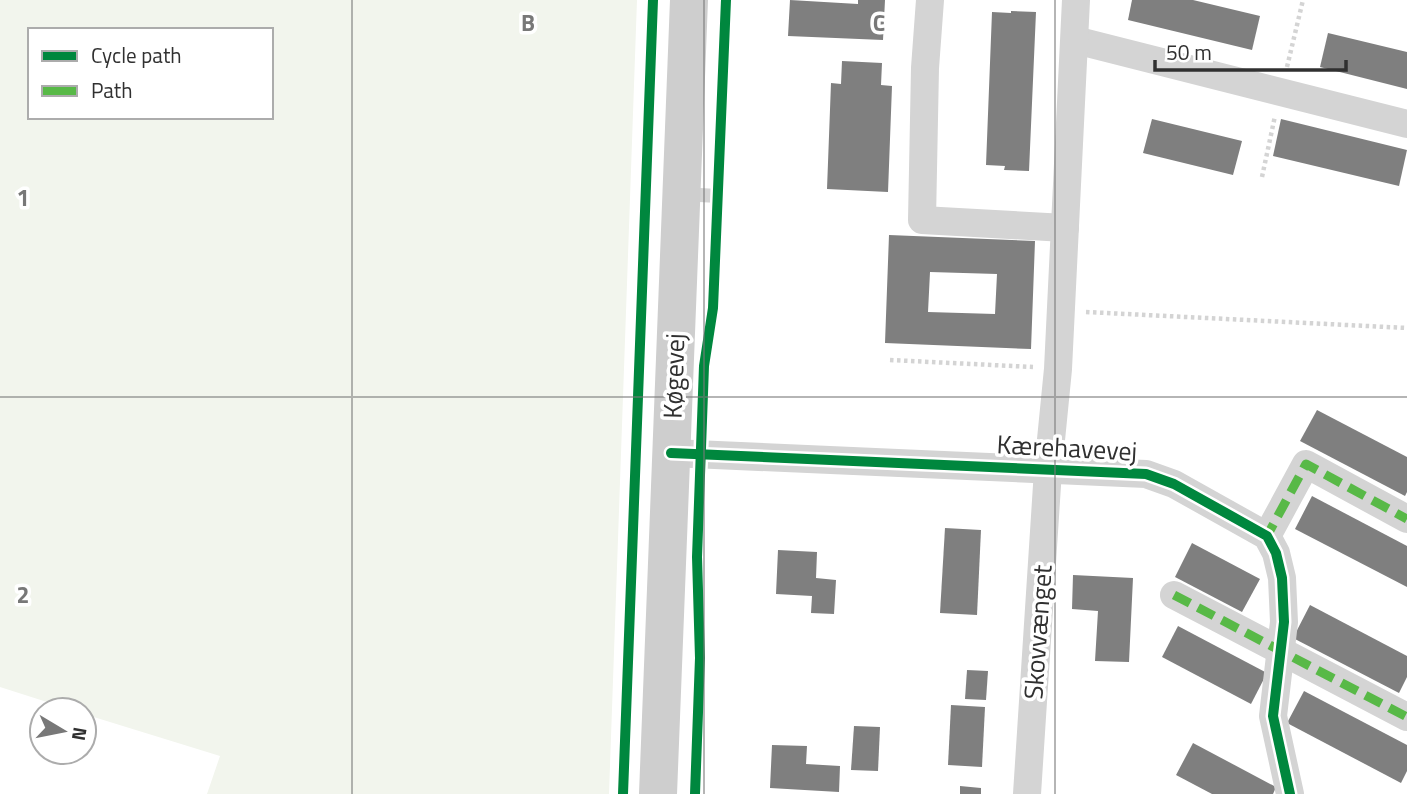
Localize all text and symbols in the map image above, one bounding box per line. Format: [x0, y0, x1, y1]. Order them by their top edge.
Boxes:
text: B [521, 5, 535, 40]
text: C [873, 5, 885, 40]
legend [28, 28, 273, 119]
scale bar [1155, 28, 1346, 72]
text: 50 m [1166, 36, 1212, 68]
text: Cycle path [91, 39, 182, 71]
text: Path [91, 74, 133, 106]
text: 1 [17, 180, 29, 215]
street label: Køgevej [653, 333, 694, 419]
street label: Kærehavevej [996, 424, 1138, 471]
street label: Skovvænget [1013, 563, 1062, 701]
text: 2 [17, 577, 29, 612]
north arrow [28, 696, 98, 766]
text: N [65, 725, 96, 743]

